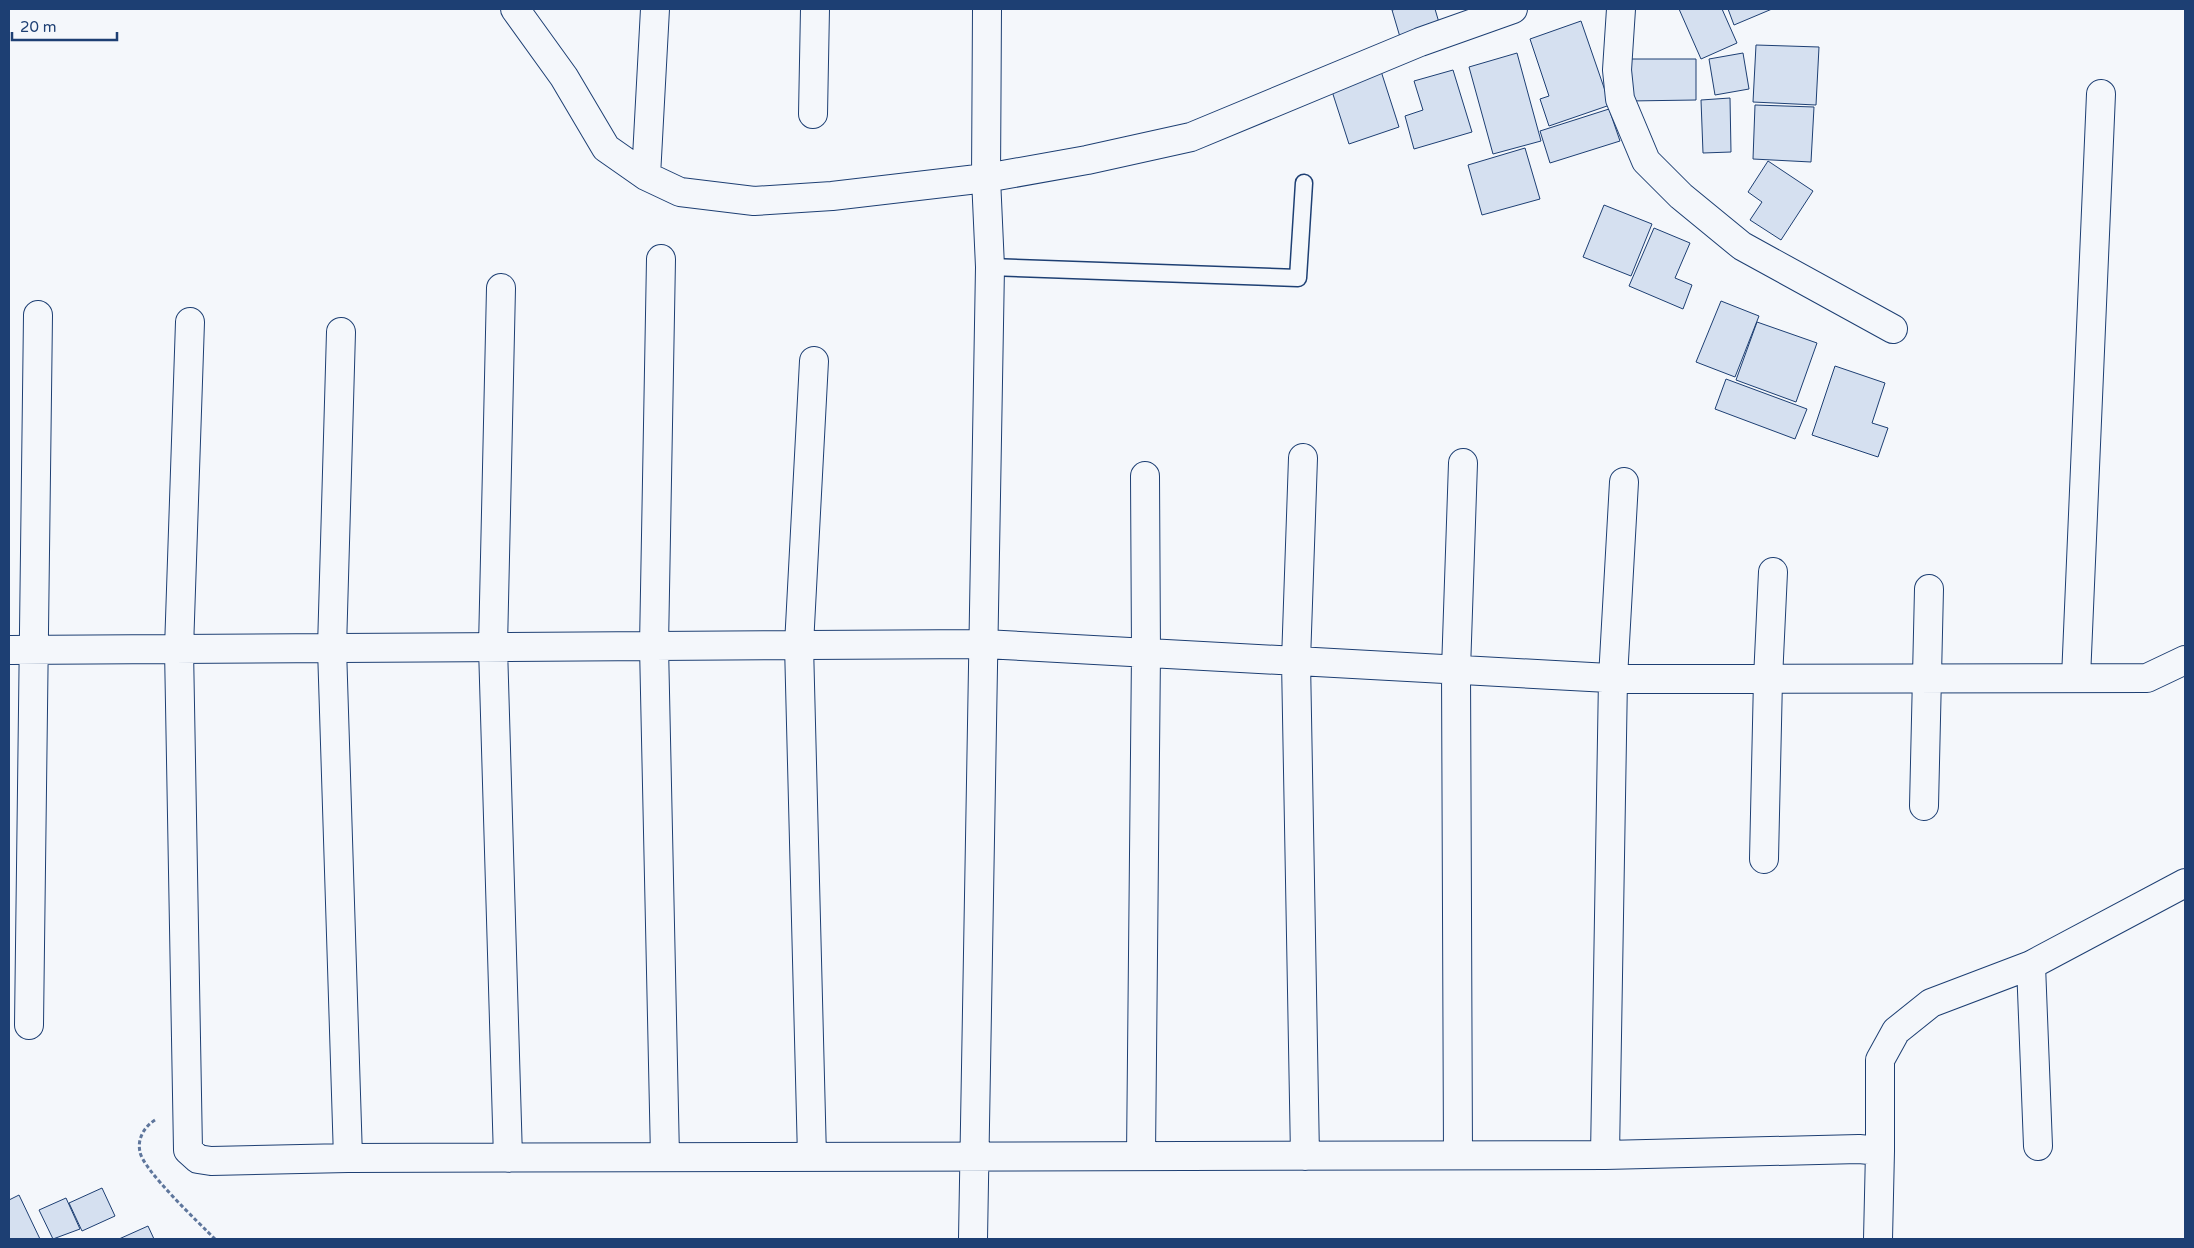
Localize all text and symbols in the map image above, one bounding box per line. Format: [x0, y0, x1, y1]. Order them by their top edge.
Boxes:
scale bar [12, 10, 118, 42]
text: 20 m [20, 18, 57, 36]

